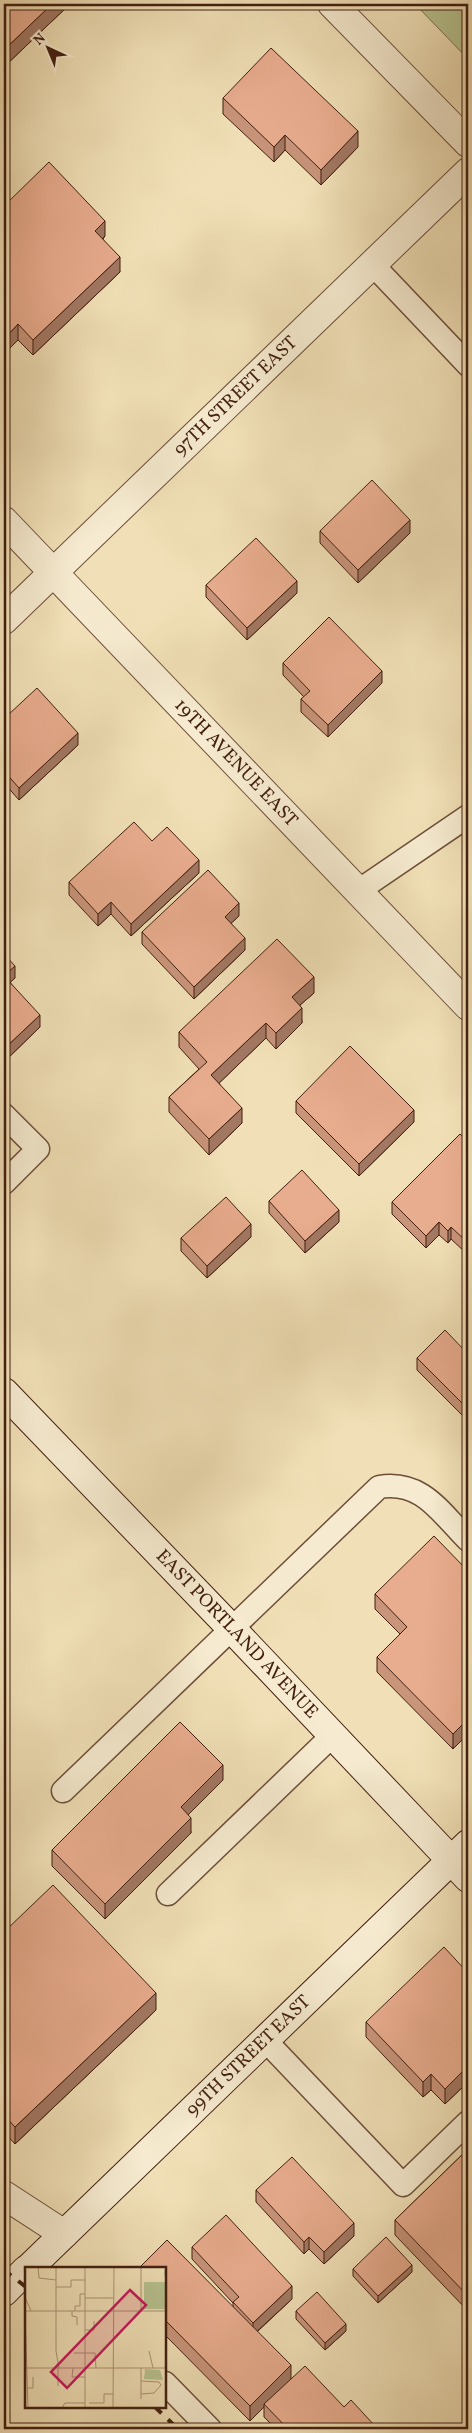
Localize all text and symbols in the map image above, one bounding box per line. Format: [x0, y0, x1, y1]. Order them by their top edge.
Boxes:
north arrow [22, 22, 72, 72]
text: N [30, 29, 50, 50]
street label: 97TH STREET EAST [168, 330, 303, 462]
street label: 19TH AVENUE EAST [168, 693, 303, 833]
street label: EAST PORTLAND AVENUE [150, 1544, 324, 1725]
street label: 99TH STREET EAST [180, 1990, 317, 2123]
inset map [25, 2267, 166, 2408]

